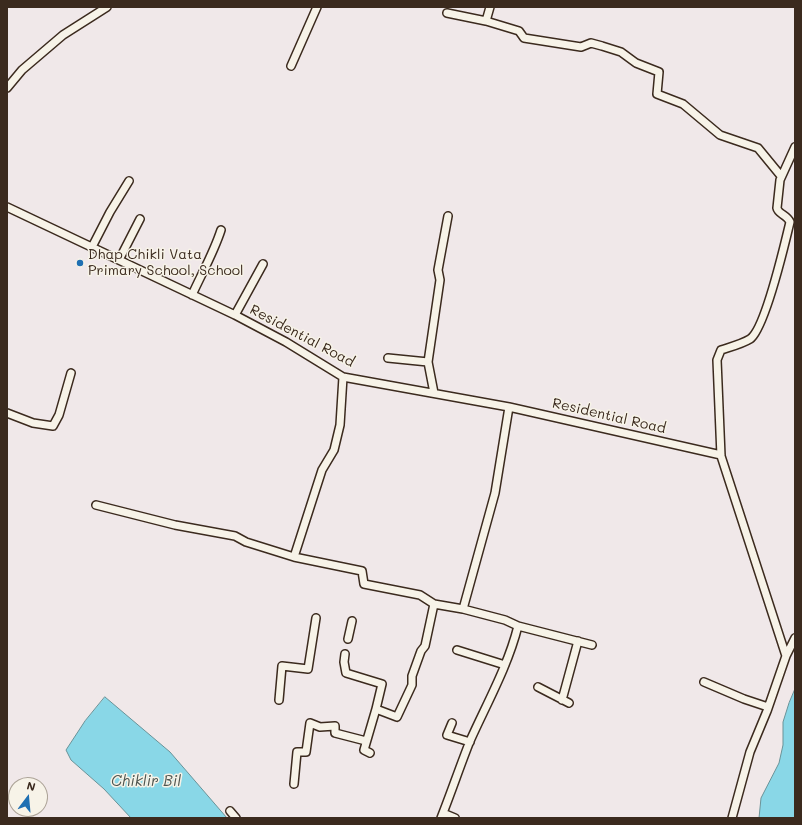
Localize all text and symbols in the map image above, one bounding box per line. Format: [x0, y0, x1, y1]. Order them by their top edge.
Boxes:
place label: Dhap Chikli Vata Primary School, School [88, 247, 243, 280]
marker: Dhap Chikli Vata Primary School, School [75, 258, 85, 268]
street label: Residential Road [247, 301, 357, 371]
street label: Residential Road [551, 395, 667, 437]
water label: Chiklir Bil [111, 772, 181, 790]
north arrow [8, 777, 48, 817]
text: N [25, 778, 37, 794]

